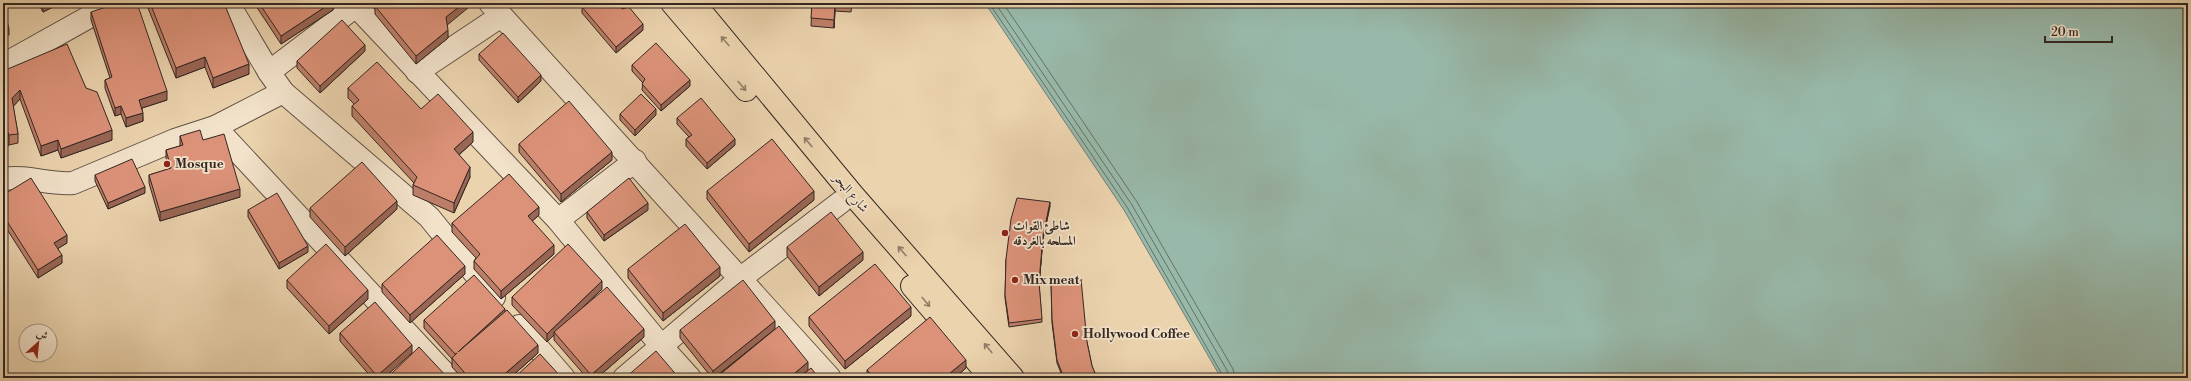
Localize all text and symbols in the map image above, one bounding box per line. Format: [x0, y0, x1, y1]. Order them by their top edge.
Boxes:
scale bar [2045, 18, 2112, 44]
text: 20 m [2051, 25, 2079, 40]
one-way arrow [721, 36, 730, 47]
one-way arrow [738, 81, 747, 91]
one-way arrow [804, 136, 813, 147]
place label: Mosque [175, 156, 224, 172]
marker: Mosque [162, 159, 172, 169]
street label: شارع البحر [827, 169, 872, 218]
place label: شاطئ القوات المسلحه بالغردقه [1013, 218, 1076, 249]
marker: شاطئ القوات المسلحه بالغردقه [1000, 228, 1010, 238]
one-way arrow [897, 246, 906, 256]
place label: Mix meat [1023, 272, 1080, 288]
marker: Mix meat [1010, 275, 1020, 285]
one-way arrow [922, 297, 931, 308]
north arrow [18, 323, 58, 363]
text: ش [34, 326, 50, 344]
place label: Hollywood Coffee [1083, 326, 1190, 342]
marker: Hollywood Coffee [1070, 329, 1080, 339]
one-way arrow [983, 343, 992, 354]

